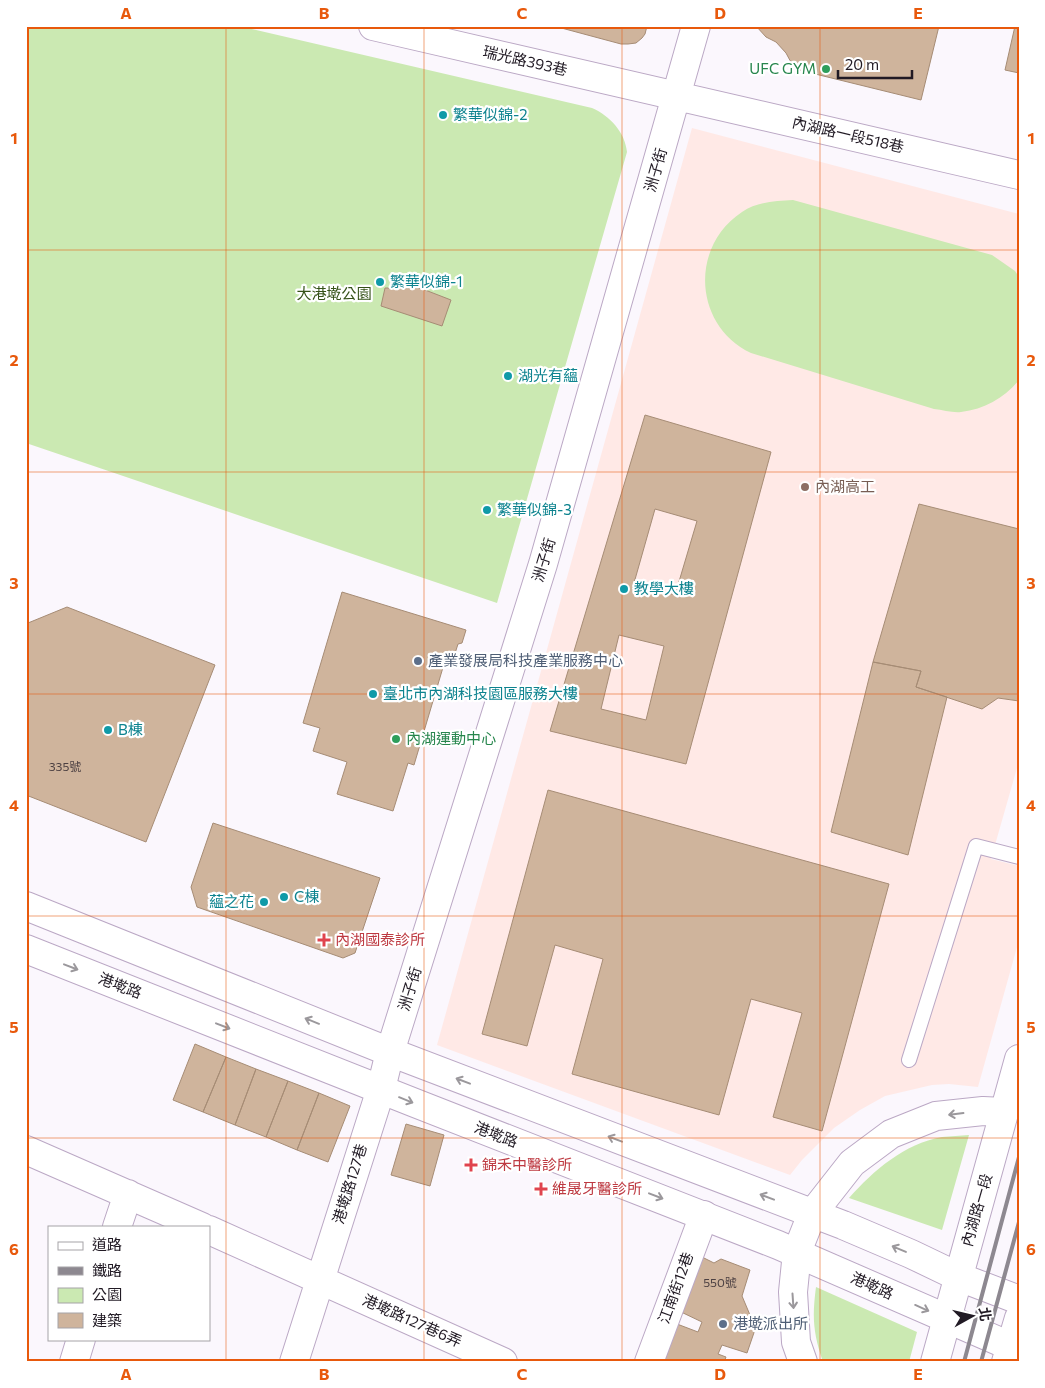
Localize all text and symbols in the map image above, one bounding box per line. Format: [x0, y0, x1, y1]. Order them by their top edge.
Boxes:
text: A [120, 3, 132, 22]
text: B [319, 3, 330, 22]
text: C [517, 3, 528, 22]
text: D [714, 3, 726, 22]
text: E [913, 3, 923, 22]
street label: 瑞光路393巷 [481, 42, 569, 78]
scale bar [838, 48, 911, 80]
text: 20 m [845, 55, 879, 73]
place label: UFC GYM [749, 59, 816, 77]
marker: UFC GYM [820, 63, 832, 75]
place label: 繁華似錦-2 [453, 105, 528, 123]
marker: 繁華似錦-2 [437, 109, 449, 121]
street label: 內湖路一段518巷 [791, 112, 906, 156]
text: 1 [10, 128, 18, 147]
text: 1 [1027, 128, 1035, 147]
street label: 洲子街 [640, 146, 670, 194]
place label: 繁華似錦-1 [390, 272, 463, 290]
marker: 繁華似錦-1 [374, 276, 386, 288]
park label: 大港墘公園 [296, 284, 372, 302]
text: 2 [9, 350, 19, 369]
text: 2 [1026, 350, 1036, 369]
place label: 湖光有蘊 [518, 366, 578, 384]
marker: 湖光有蘊 [502, 370, 514, 382]
place label: 內湖高工 [815, 477, 875, 495]
marker: 內湖高工 [799, 481, 811, 493]
place label: 繁華似錦-3 [497, 500, 572, 518]
marker: 繁華似錦-3 [481, 504, 493, 516]
street label: 洲子街 [528, 536, 558, 584]
text: 3 [9, 573, 19, 592]
text: 3 [1026, 573, 1036, 592]
place label: 教學大樓 [634, 579, 694, 597]
marker: 教學大樓 [618, 583, 630, 595]
place label: 產業發展局科技產業服務中心 [428, 651, 623, 669]
marker: 產業發展局科技產業服務中心 [412, 655, 424, 667]
place label: 臺北市內湖科技園區服務大樓 [383, 684, 578, 702]
marker: 臺北市內湖科技園區服務大樓 [367, 688, 379, 700]
place label: B棟 [118, 720, 143, 738]
marker: B棟 [102, 724, 114, 736]
place label: 內湖運動中心 [406, 729, 496, 747]
marker: 內湖運動中心 [390, 733, 402, 745]
house number: 335號 [49, 759, 81, 773]
text: 4 [9, 795, 19, 814]
text: 4 [1026, 795, 1036, 814]
place label: C棟 [294, 887, 319, 905]
marker: C棟 [278, 891, 290, 903]
place label: 蘊之花 [209, 892, 254, 910]
marker: 蘊之花 [258, 896, 270, 908]
place label: 內湖國泰診所 [335, 930, 425, 948]
marker: 內湖國泰診所 [317, 933, 331, 947]
one-way arrow [63, 963, 79, 972]
street label: 洲子街 [394, 965, 424, 1013]
street label: 港墘路 [96, 969, 145, 1002]
one-way arrow [305, 1016, 320, 1025]
text: 5 [9, 1017, 19, 1036]
text: 5 [1026, 1017, 1036, 1036]
one-way arrow [215, 1022, 230, 1032]
one-way arrow [456, 1075, 471, 1085]
one-way arrow [398, 1095, 413, 1105]
one-way arrow [948, 1109, 964, 1119]
street label: 港墘路 [472, 1118, 521, 1151]
one-way arrow [608, 1134, 623, 1143]
street label: 港墘路127巷 [328, 1142, 370, 1226]
place label: 錦禾中醫診所 [482, 1155, 572, 1173]
marker: 錦禾中醫診所 [464, 1158, 478, 1172]
street label: 內湖路一段 [957, 1171, 995, 1248]
place label: 維晟牙醫診所 [552, 1179, 642, 1197]
marker: 維晟牙醫診所 [534, 1182, 548, 1196]
one-way arrow [647, 1192, 663, 1201]
one-way arrow [759, 1192, 775, 1201]
legend [48, 1226, 210, 1340]
text: 道路 [92, 1235, 122, 1253]
text: 6 [9, 1239, 19, 1258]
text: 6 [1026, 1239, 1036, 1258]
one-way arrow [892, 1243, 907, 1253]
street label: 江南街12巷 [654, 1249, 696, 1326]
text: 鐵路 [92, 1261, 122, 1279]
street label: 港墘路 [848, 1268, 897, 1302]
house number: 550號 [703, 1275, 737, 1289]
text: 公園 [92, 1285, 122, 1303]
street label: 港墘路127巷6弄 [360, 1290, 465, 1350]
north arrow [948, 1290, 998, 1340]
one-way arrow [789, 1293, 798, 1309]
one-way arrow [914, 1303, 929, 1313]
text: 北 [976, 1306, 995, 1322]
text: 建築 [92, 1311, 122, 1329]
place label: 港墘派出所 [733, 1314, 808, 1332]
marker: 港墘派出所 [717, 1318, 729, 1330]
text: A [120, 1364, 132, 1383]
text: B [319, 1364, 330, 1383]
text: C [517, 1364, 528, 1383]
text: D [714, 1364, 726, 1383]
text: E [913, 1364, 923, 1383]

